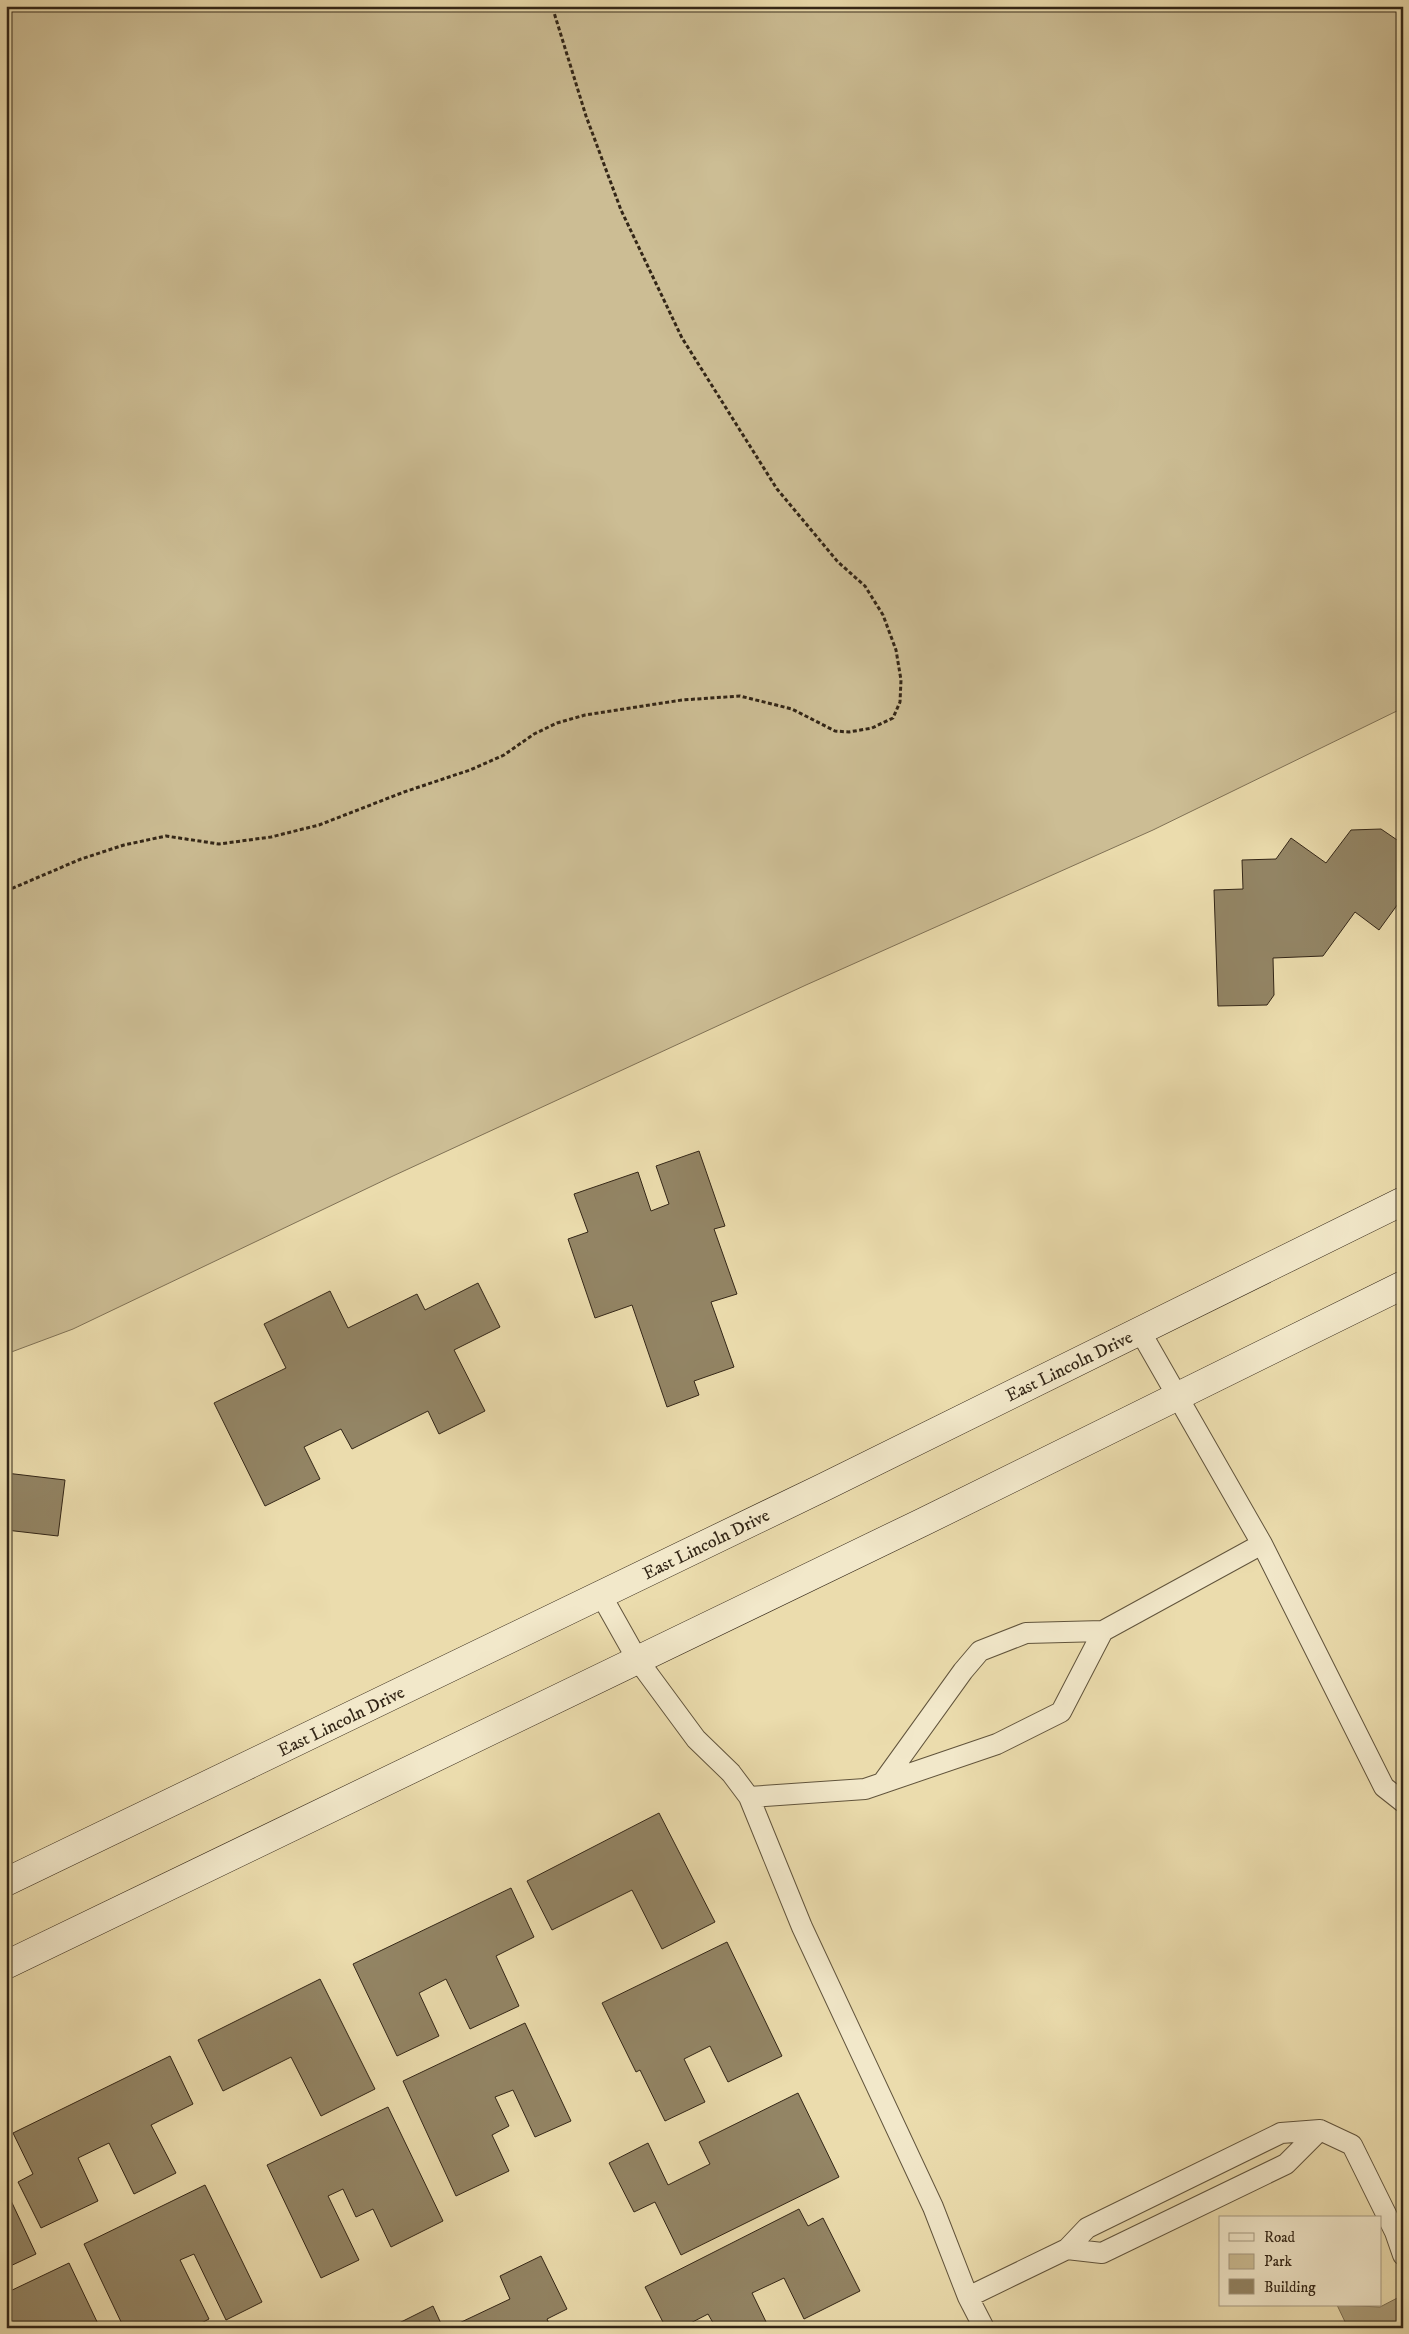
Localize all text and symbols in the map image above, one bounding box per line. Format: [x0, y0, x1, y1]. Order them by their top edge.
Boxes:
street label: East Lincoln Drive [1003, 1327, 1136, 1407]
street label: East Lincoln Drive [640, 1505, 773, 1585]
street label: East Lincoln Drive [275, 1682, 408, 1762]
legend [1219, 2216, 1382, 2306]
text: Road [1264, 2228, 1296, 2247]
text: Park [1264, 2252, 1293, 2271]
text: Building [1264, 2278, 1316, 2297]

